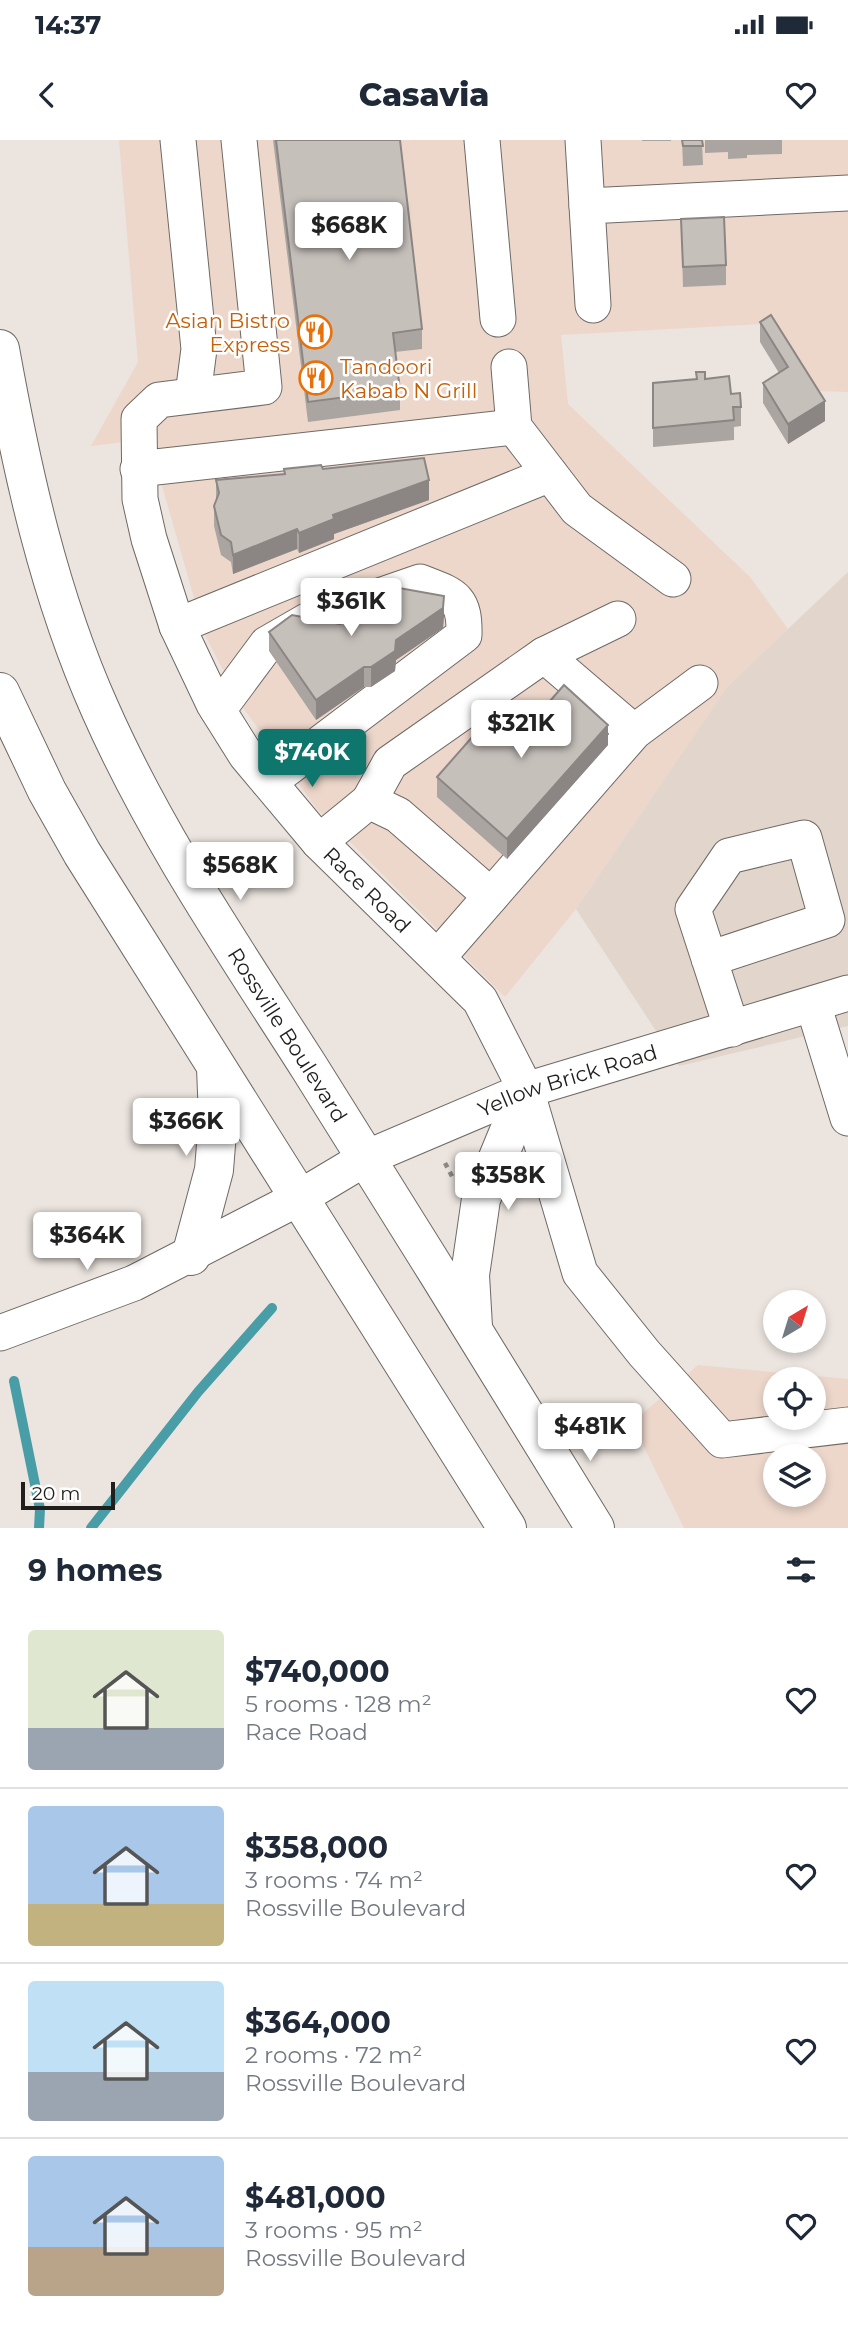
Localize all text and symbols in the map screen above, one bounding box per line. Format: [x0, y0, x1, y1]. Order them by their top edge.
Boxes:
text: 14:37 [35, 9, 101, 41]
text: Casavia [359, 75, 489, 114]
icon: back [28, 76, 66, 114]
icon: heart [782, 76, 820, 114]
pin: $668K [300, 202, 398, 262]
text: $668K [311, 211, 387, 239]
place label: Asian Bistro Express [165, 308, 290, 357]
restaurant icon: Asian Bistro Express [296, 313, 334, 351]
place label: Tandoori Kabab N Grill [340, 354, 477, 403]
restaurant icon: Tandoori Kabab N Grill [297, 359, 335, 397]
pin: $361K [302, 578, 400, 638]
text: $361K [317, 587, 385, 615]
pin: $321K [472, 700, 570, 760]
text: $321K [487, 709, 555, 737]
pin: $740K [263, 730, 361, 789]
text: $740K [274, 738, 350, 766]
street label: Race Road [319, 841, 416, 938]
pin: $568K [191, 842, 289, 902]
text: $568K [202, 851, 278, 879]
street label: Rossville Boulevard [223, 943, 353, 1127]
street label: Yellow Brick Road [474, 1039, 660, 1122]
pin: $366K [137, 1098, 235, 1158]
text: $366K [149, 1107, 223, 1135]
pin: $358K [459, 1152, 557, 1212]
text: $358K [471, 1161, 545, 1189]
pin: $364K [38, 1212, 136, 1272]
text: $364K [49, 1221, 125, 1249]
north arrow [763, 1290, 826, 1353]
map controls [763, 1290, 826, 1507]
button: locate [763, 1367, 826, 1430]
pin: $481K [541, 1404, 639, 1463]
text: $481K [554, 1412, 626, 1440]
button: layers [763, 1444, 826, 1507]
scale bar [21, 1479, 116, 1511]
text: 20 m [32, 1482, 80, 1505]
icon: filters [782, 1551, 820, 1589]
text: 9 homes [28, 1552, 163, 1589]
text: $740,000 [245, 1653, 390, 1690]
icon: home [84, 1658, 168, 1742]
icon: heart [782, 1681, 820, 1719]
text: 5 rooms · 128 m² [245, 1690, 432, 1718]
text: Race Road [245, 1718, 368, 1746]
text: $358,000 [245, 1829, 388, 1866]
icon: home [84, 1834, 168, 1918]
icon: heart [782, 1857, 820, 1895]
text: 3 rooms · 74 m² [245, 1866, 423, 1894]
text: Rossville Boulevard [245, 1894, 466, 1922]
text: $364,000 [245, 2004, 391, 2041]
icon: home [84, 2009, 168, 2093]
icon: heart [782, 2032, 820, 2070]
text: 2 rooms · 72 m² [245, 2041, 422, 2069]
text: Rossville Boulevard [245, 2069, 466, 2097]
text: $481,000 [245, 2179, 386, 2216]
icon: home [84, 2184, 168, 2268]
icon: heart [782, 2207, 820, 2245]
text: 3 rooms · 95 m² [245, 2216, 423, 2244]
text: Rossville Boulevard [245, 2244, 466, 2272]

